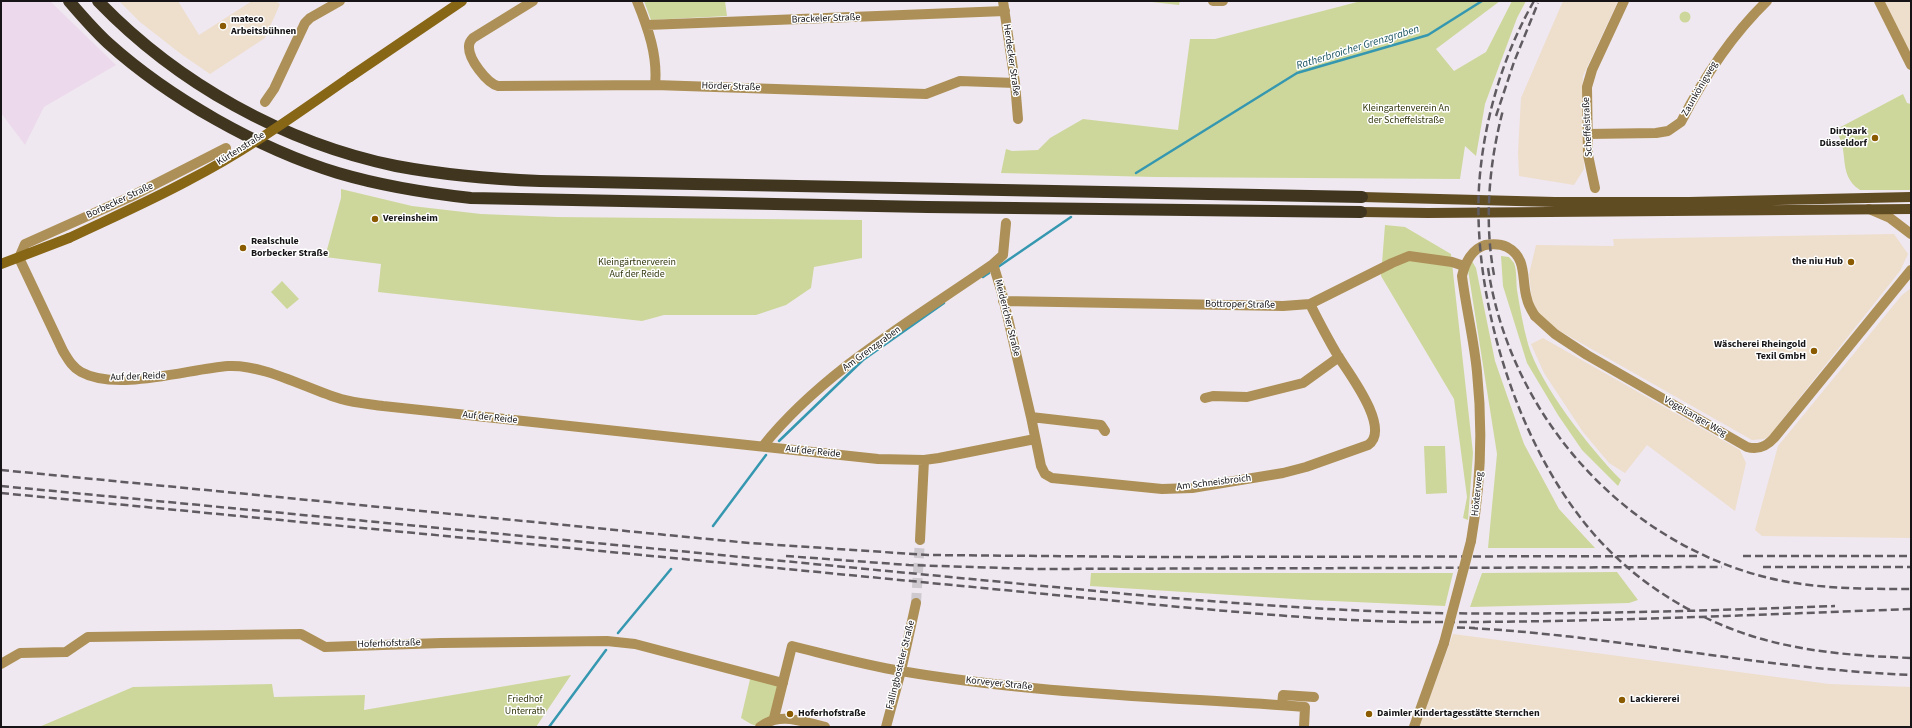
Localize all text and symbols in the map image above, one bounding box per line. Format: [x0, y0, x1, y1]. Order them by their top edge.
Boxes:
street label: Brackeler Straße [791, 12, 861, 26]
place label: mateco Arbeitsbühnen [231, 14, 296, 38]
marker: mateco Arbeitsbühnen [218, 21, 228, 31]
street label: Herdecker Straße [1000, 23, 1022, 97]
water label: Ratherbroicher Grenzgraben [1295, 23, 1421, 73]
street label: Zaunkönigweg [1679, 59, 1721, 119]
street label: Hörder Straße [701, 80, 761, 94]
street label: Scheffelstraße [1580, 97, 1596, 157]
park label: Kleingartenverein An der Scheffelstraße [1362, 103, 1450, 126]
place label: Dirtpark Düsseldorf [1819, 126, 1867, 150]
street label: Kürtenstraße [215, 129, 267, 169]
marker: Dirtpark Düsseldorf [1870, 133, 1880, 143]
street label: Borbecker Straße [85, 180, 155, 222]
place label: Vereinsheim [383, 213, 438, 225]
marker: Vereinsheim [370, 214, 380, 224]
place label: Realschule Borbecker Straße [251, 236, 328, 260]
marker: Realschule Borbecker Straße [238, 243, 248, 253]
place label: the niu Hub [1792, 256, 1843, 268]
park label: Kleingärtnerverein Auf der Reide [598, 257, 676, 280]
marker: the niu Hub [1846, 257, 1856, 267]
street label: Meidericher Straße [992, 278, 1022, 358]
street label: Bottroper Straße [1205, 298, 1275, 312]
street label: Am Grenzgraben [841, 324, 903, 374]
place label: Wäscherei Rheingold Texil GmbH [1714, 339, 1806, 362]
marker: Wäscherei Rheingold Texil GmbH [1809, 346, 1819, 356]
street label: Auf der Reide [110, 370, 166, 384]
street label: Vogelsanger Weg [1661, 394, 1729, 440]
street label: Auf der Reide [462, 409, 518, 427]
street label: Auf der Reide [785, 443, 841, 461]
street label: Höxterweg [1470, 471, 1486, 517]
street label: Am Schneisbroich [1176, 472, 1252, 494]
street label: Fallingbosteler Straße [884, 619, 918, 711]
street label: Hoferhofstraße [357, 637, 421, 651]
street label: Korveyer Straße [965, 675, 1033, 693]
park label: Friedhof Unterrath [505, 694, 545, 718]
place label: Lackiererei [1630, 694, 1679, 706]
marker: Lackiererei [1617, 695, 1627, 705]
place label: Hoferhofstraße [798, 708, 866, 720]
place label: Daimler Kindertagesstätte Sternchen [1377, 708, 1540, 720]
marker: Hoferhofstraße [785, 709, 795, 719]
marker: Daimler Kindertagesstätte Sternchen [1364, 709, 1374, 719]

